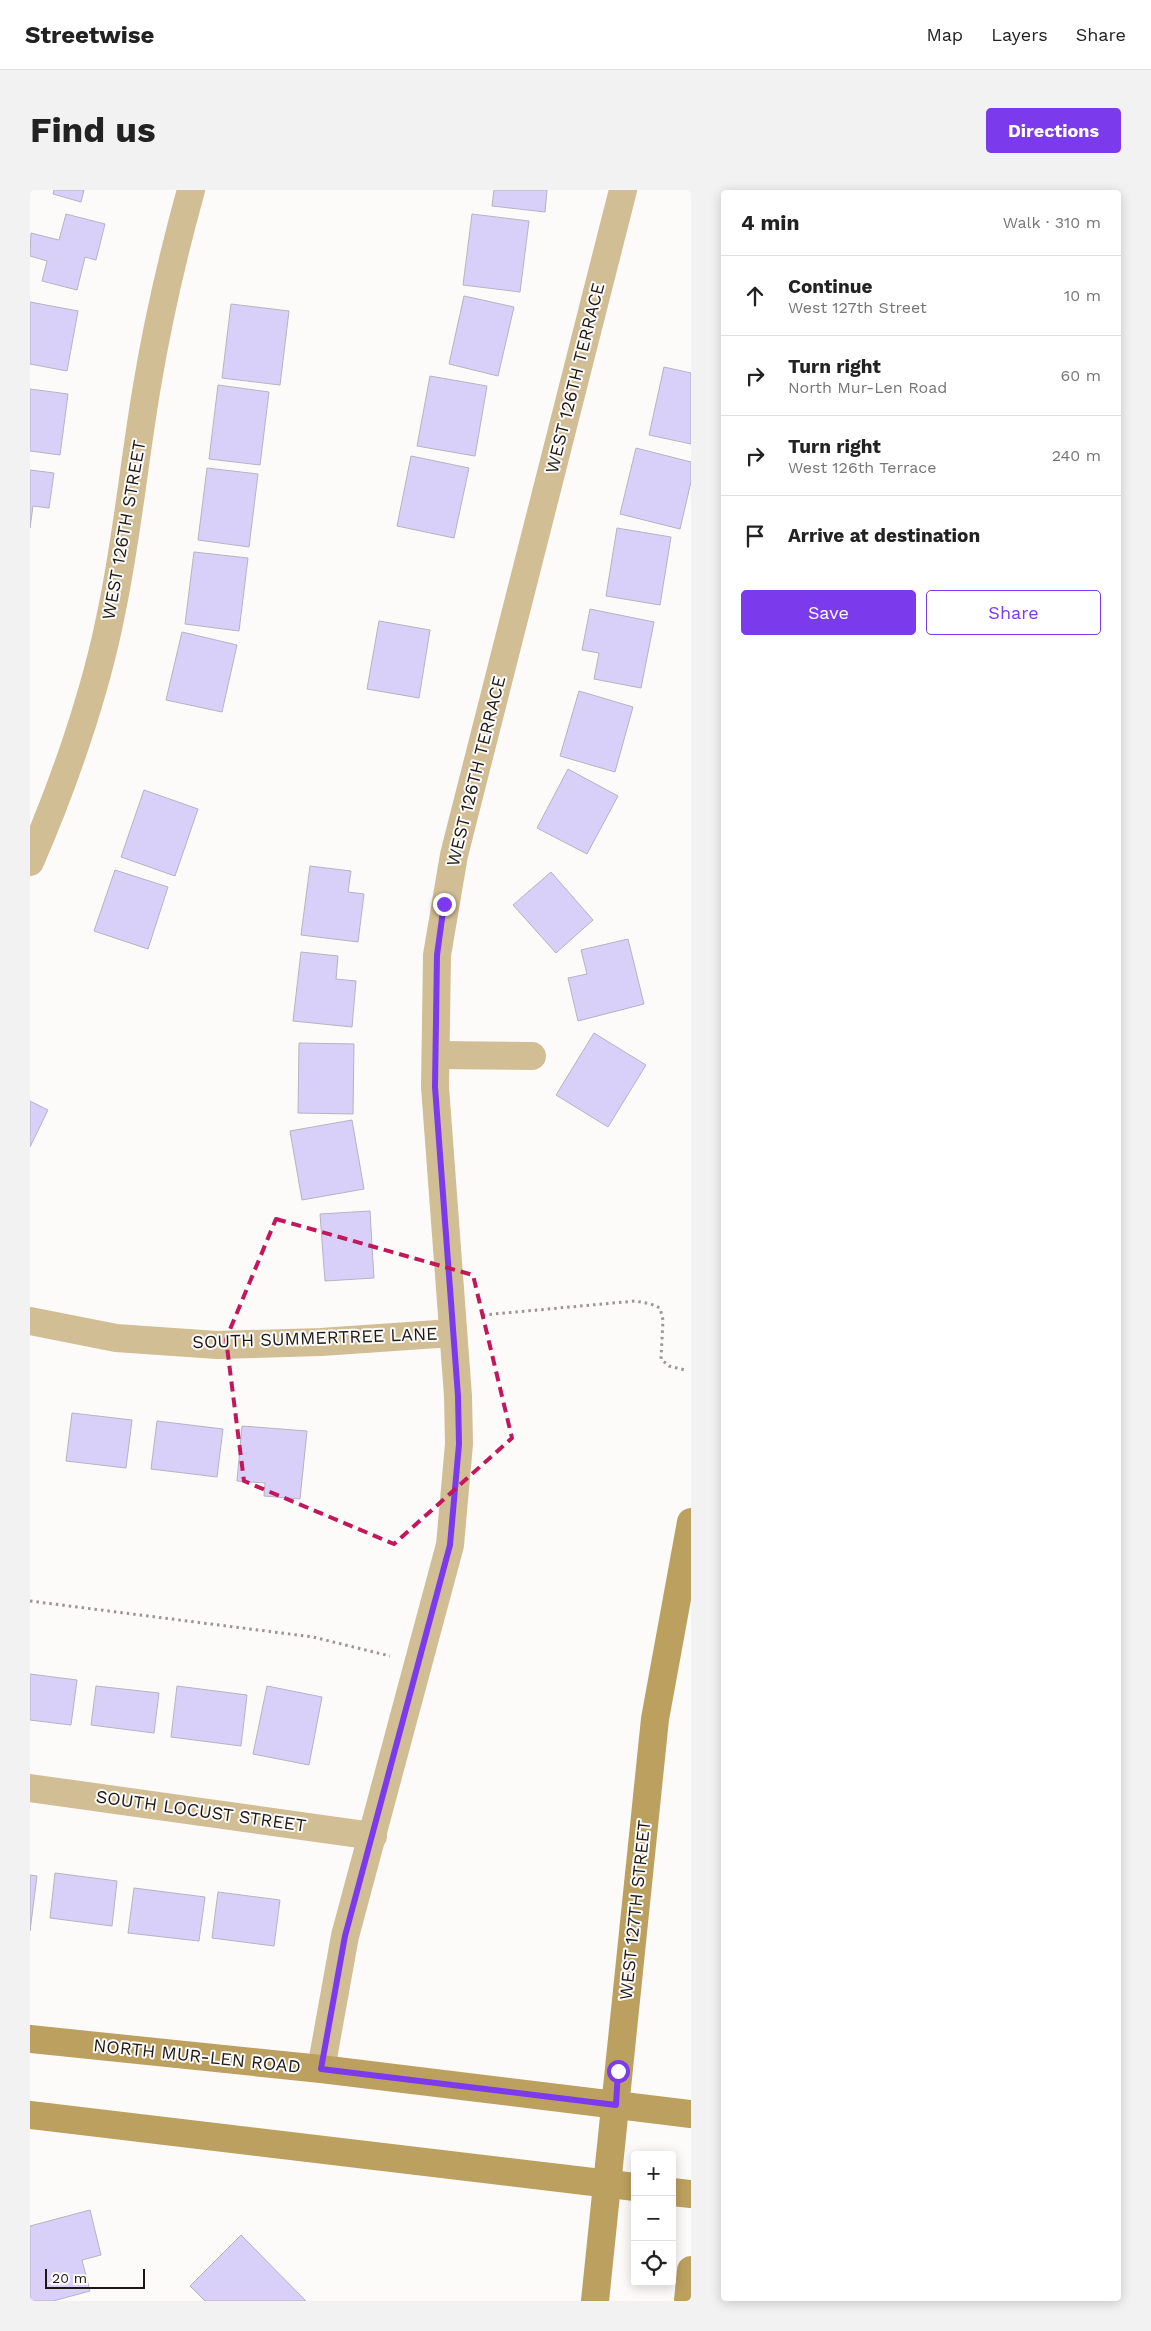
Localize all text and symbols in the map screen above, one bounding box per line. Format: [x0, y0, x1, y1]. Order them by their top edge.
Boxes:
text: Streetwise [25, 21, 154, 49]
text: Map [926, 24, 963, 45]
text: Layers [991, 24, 1048, 45]
text: Share [1076, 24, 1126, 45]
button: Directions [986, 108, 1121, 153]
text: Find us [30, 109, 156, 151]
text: 4 min [741, 210, 799, 235]
text: Walk · 310 m [1003, 213, 1101, 232]
text: Continue [788, 275, 872, 298]
street label: WEST 126TH TERRACE [541, 280, 608, 475]
icon: ahead [741, 282, 769, 310]
text: 10 m [1064, 286, 1101, 305]
text: West 127th Street [788, 298, 927, 317]
text: Turn right [788, 355, 881, 378]
icon: right [741, 362, 769, 390]
text: 60 m [1061, 366, 1101, 385]
text: North Mur-Len Road [788, 378, 947, 397]
text: Turn right [788, 435, 881, 458]
street label: WEST 126TH STREET [97, 438, 150, 622]
icon: right [741, 442, 769, 470]
text: 240 m [1052, 446, 1101, 465]
text: West 126th Terrace [788, 458, 936, 477]
icon: arrive [741, 522, 769, 550]
text: Arrive at destination [788, 524, 980, 547]
button: Save [741, 590, 916, 635]
button: Share [926, 590, 1101, 635]
street label: WEST 126TH TERRACE [442, 673, 509, 868]
route end [433, 893, 456, 916]
street label: SOUTH SUMMERTREE LANE [192, 1323, 438, 1352]
street label: SOUTH LOCUST STREET [95, 1785, 308, 1836]
street label: WEST 127TH STREET [615, 1819, 654, 2001]
street label: NORTH MUR-LEN ROAD [92, 2034, 302, 2077]
route start [607, 2060, 630, 2083]
map controls [631, 2151, 676, 2286]
button: + [631, 2151, 676, 2196]
button: − [631, 2196, 676, 2241]
button: locate [631, 2241, 676, 2286]
scale bar [45, 2266, 145, 2289]
text: 20 m [52, 2270, 87, 2286]

